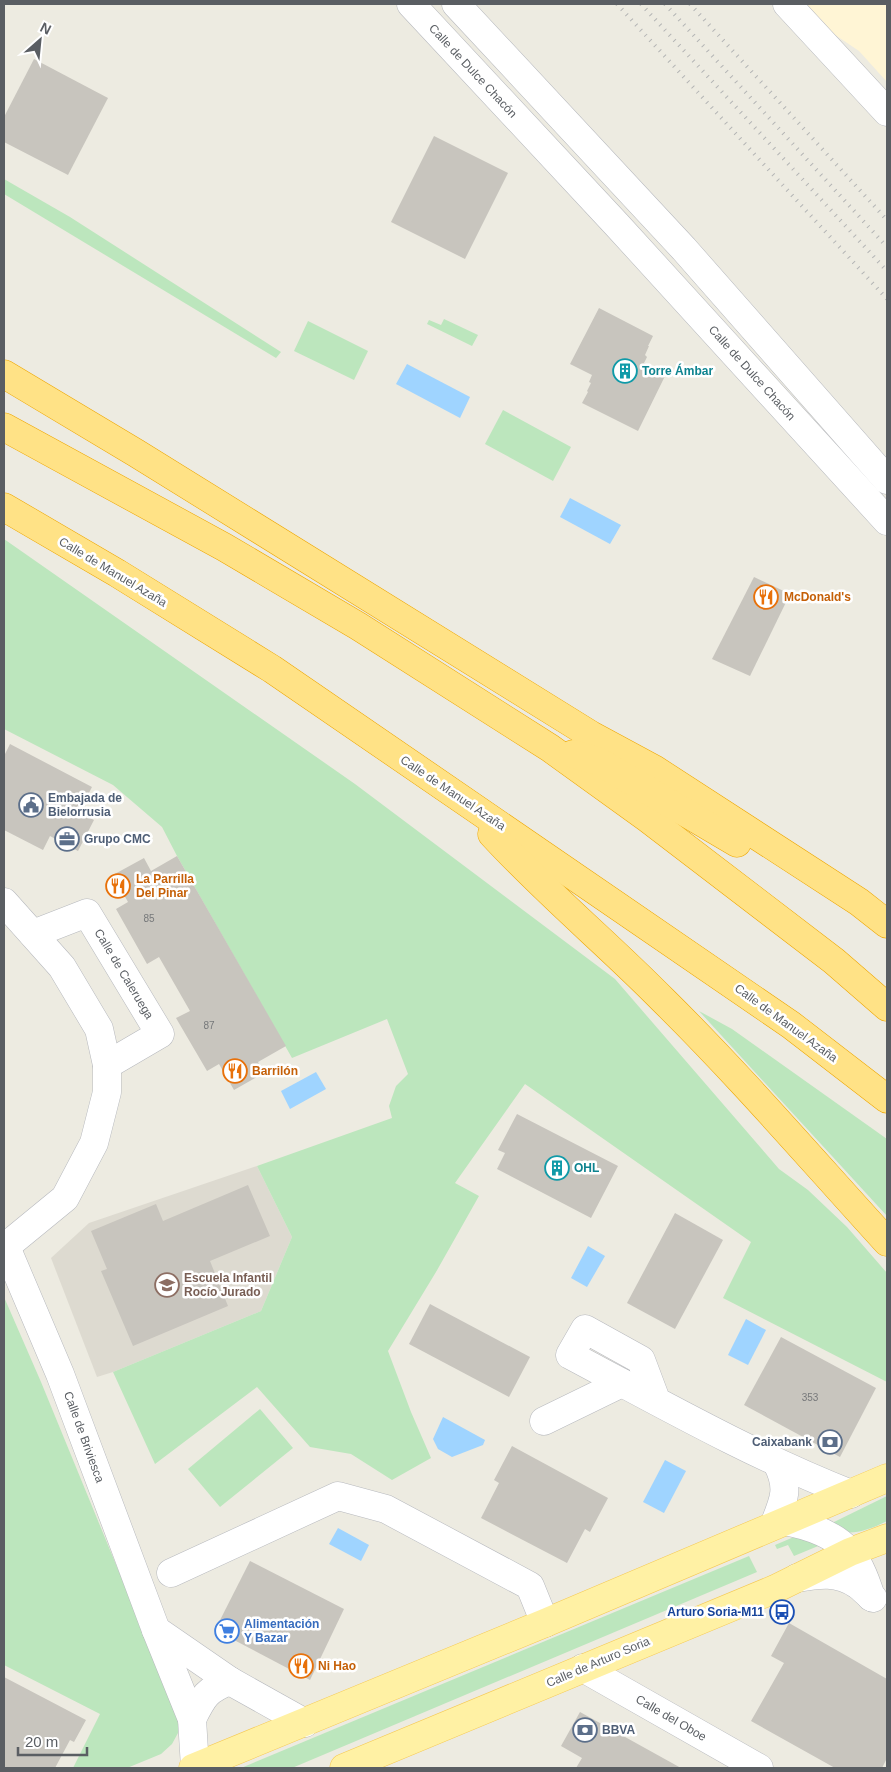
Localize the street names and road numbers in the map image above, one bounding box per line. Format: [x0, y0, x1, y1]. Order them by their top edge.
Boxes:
street label: Calle de Dulce Chacón [426, 21, 520, 121]
street label: Calle de Dulce Chacón [706, 323, 798, 423]
street label: Calle de Manuel Azaña [56, 534, 170, 610]
street label: Calle de Manuel Azaña [398, 753, 508, 833]
street label: Calle de Caleruega [92, 926, 157, 1022]
street label: Calle de Manuel Azaña [732, 981, 840, 1065]
street label: Calle de Briviesca [61, 1389, 107, 1485]
street label: Calle de Arturo Soria [544, 1634, 652, 1690]
street label: Calle del Oboe [633, 1692, 709, 1744]

